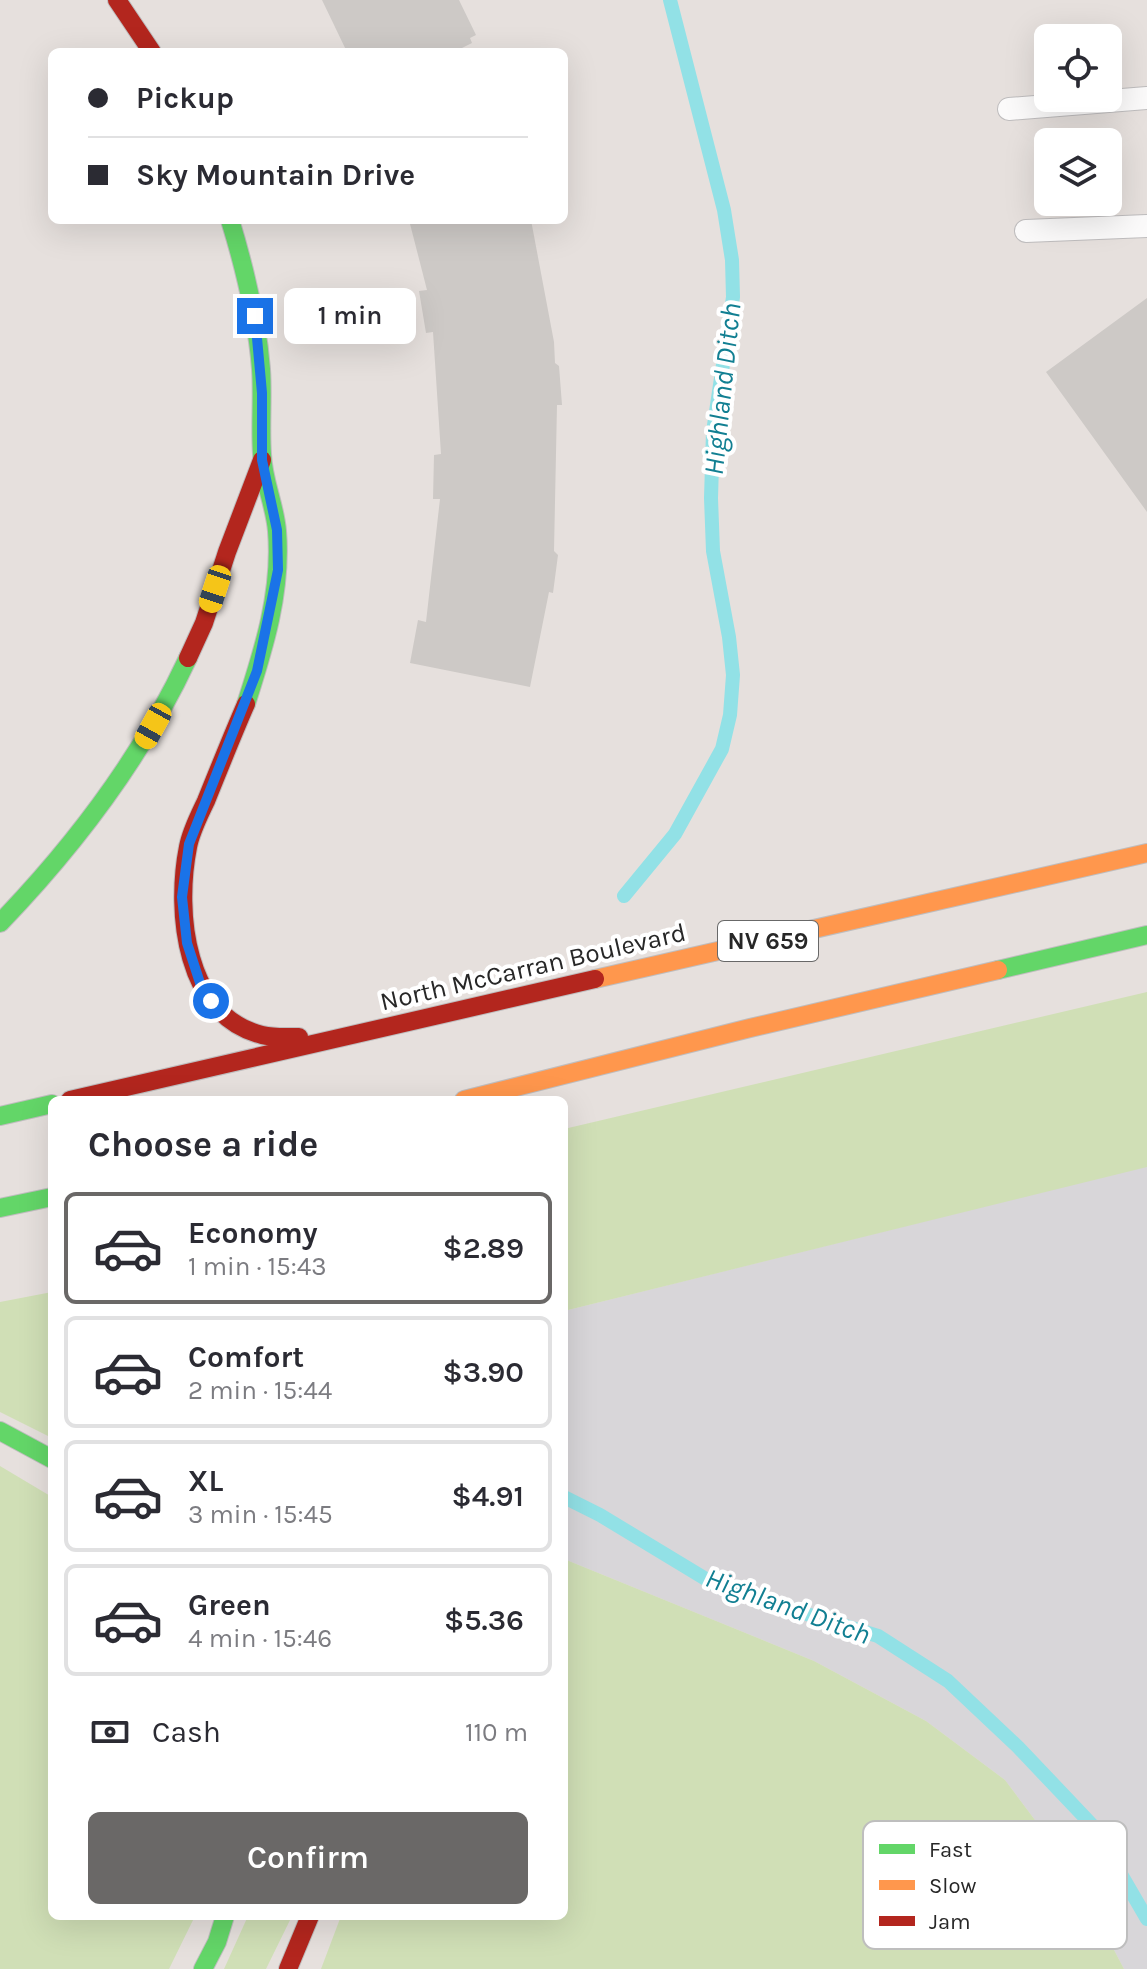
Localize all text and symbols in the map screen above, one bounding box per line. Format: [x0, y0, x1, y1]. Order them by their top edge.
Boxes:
map controls [1034, 24, 1122, 216]
button: locate [1034, 24, 1122, 112]
text: Pickup [136, 80, 234, 116]
button: layers [1034, 128, 1122, 216]
text: Sky Mountain Drive [136, 157, 415, 193]
callout: 1 min [283, 288, 415, 344]
route end [237, 298, 273, 334]
text: 1 min [318, 300, 382, 331]
water label: Highland Ditch [697, 301, 747, 477]
car [196, 562, 234, 616]
car [131, 699, 175, 753]
street label: North McCarran Boulevard [377, 917, 689, 1017]
road number: NV 659 [718, 921, 818, 961]
route start [193, 983, 229, 1019]
text: Choose a ride [88, 1123, 318, 1165]
icon: car [92, 1212, 164, 1284]
text: Economy [188, 1215, 318, 1251]
text: $2.89 [443, 1230, 524, 1266]
text: 1 min · 15:43 [188, 1251, 327, 1282]
icon: car [92, 1336, 164, 1408]
text: Comfort [188, 1339, 304, 1375]
text: $3.90 [443, 1354, 524, 1390]
text: 2 min · 15:44 [188, 1375, 332, 1406]
icon: car [92, 1460, 164, 1532]
text: XL [188, 1463, 223, 1499]
text: $4.91 [452, 1478, 524, 1514]
text: 3 min · 15:45 [188, 1499, 333, 1530]
water label: Highland Ditch [701, 1561, 875, 1651]
icon: car [92, 1584, 164, 1656]
text: Green [188, 1587, 271, 1623]
text: $5.36 [444, 1602, 524, 1638]
text: 4 min · 15:46 [188, 1623, 332, 1654]
icon: cash [88, 1710, 132, 1754]
text: Cash [152, 1714, 221, 1750]
text: 110 m [465, 1717, 528, 1748]
button: Confirm [88, 1812, 528, 1904]
legend [863, 1821, 1127, 1949]
text: Fast [929, 1837, 972, 1863]
text: Slow [929, 1873, 976, 1899]
text: Jam [929, 1909, 971, 1935]

